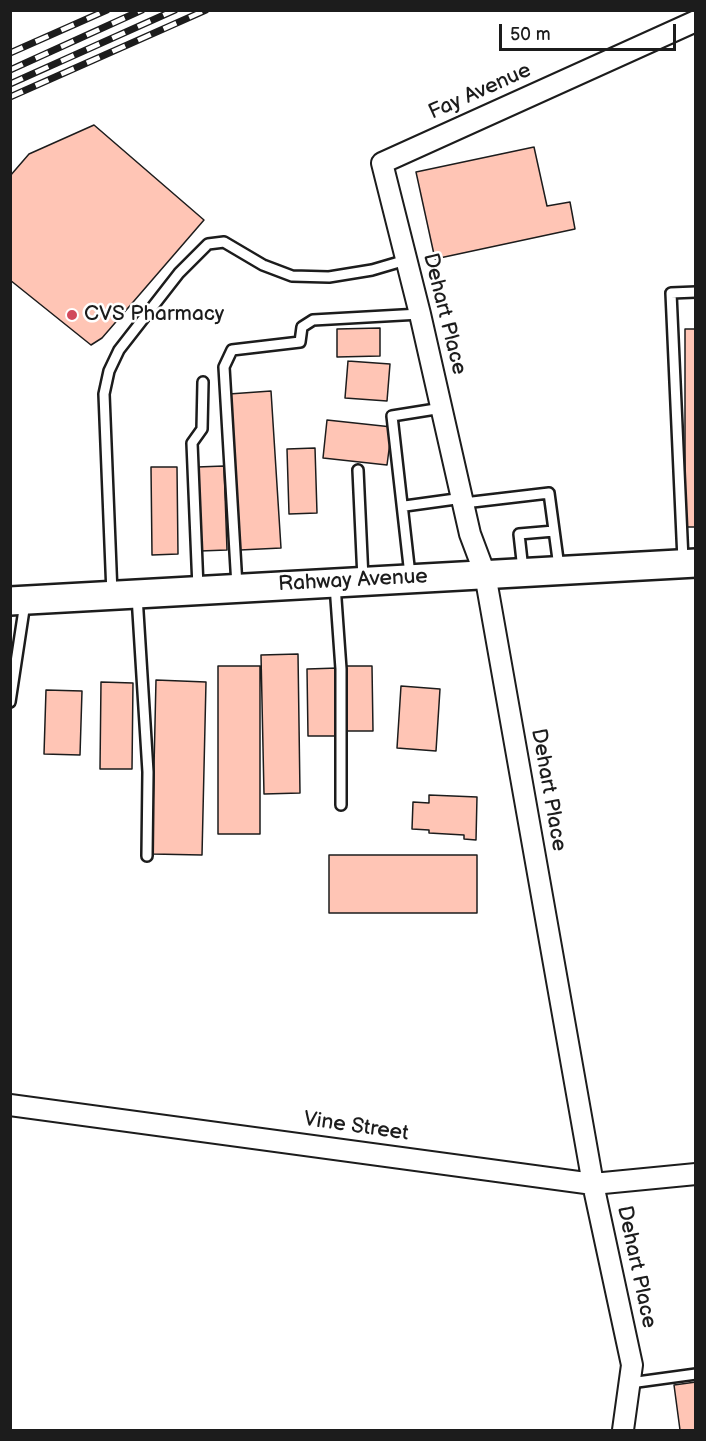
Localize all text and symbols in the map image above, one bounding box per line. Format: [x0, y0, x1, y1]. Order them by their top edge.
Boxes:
scale bar [502, 12, 679, 50]
text: 50 m [510, 24, 551, 45]
street label: Fay Avenue [425, 58, 535, 126]
street label: Dehart Place [417, 251, 471, 377]
place label: CVS Pharmacy [84, 302, 224, 328]
marker: CVS Pharmacy [65, 308, 79, 322]
street label: Rahway Avenue [278, 564, 428, 598]
street label: Dehart Place [525, 727, 571, 853]
street label: Vine Street [302, 1107, 410, 1147]
street label: Dehart Place [611, 1204, 661, 1330]

